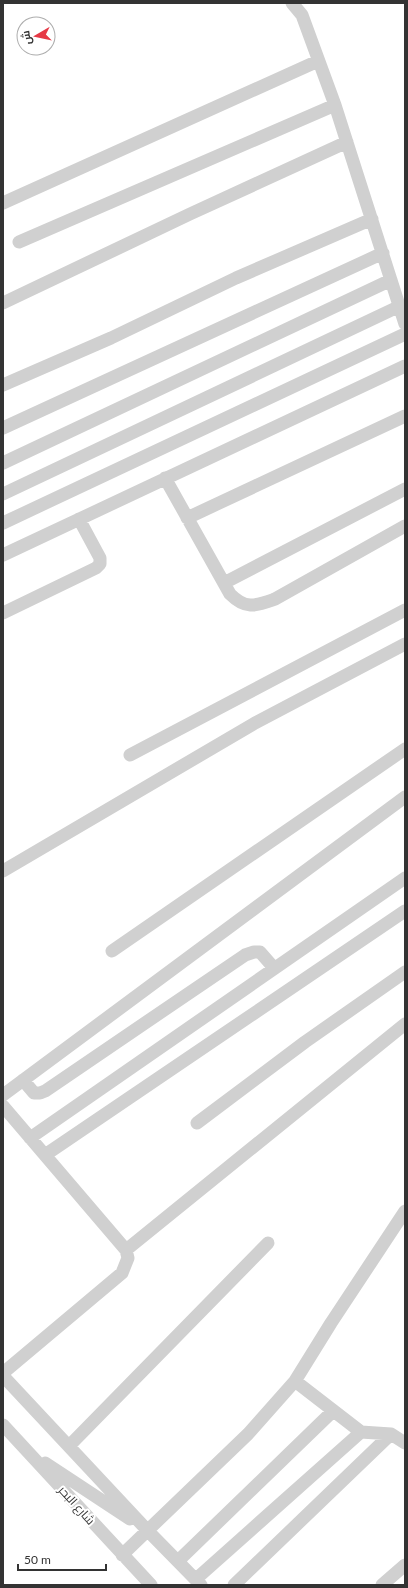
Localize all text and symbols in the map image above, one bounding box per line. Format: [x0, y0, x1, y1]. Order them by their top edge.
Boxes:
north arrow [16, 16, 56, 56]
text: ش [18, 29, 34, 46]
street label: شارع البحر [54, 1482, 98, 1528]
scale bar [18, 1546, 106, 1572]
text: 50 m [24, 1552, 51, 1567]

